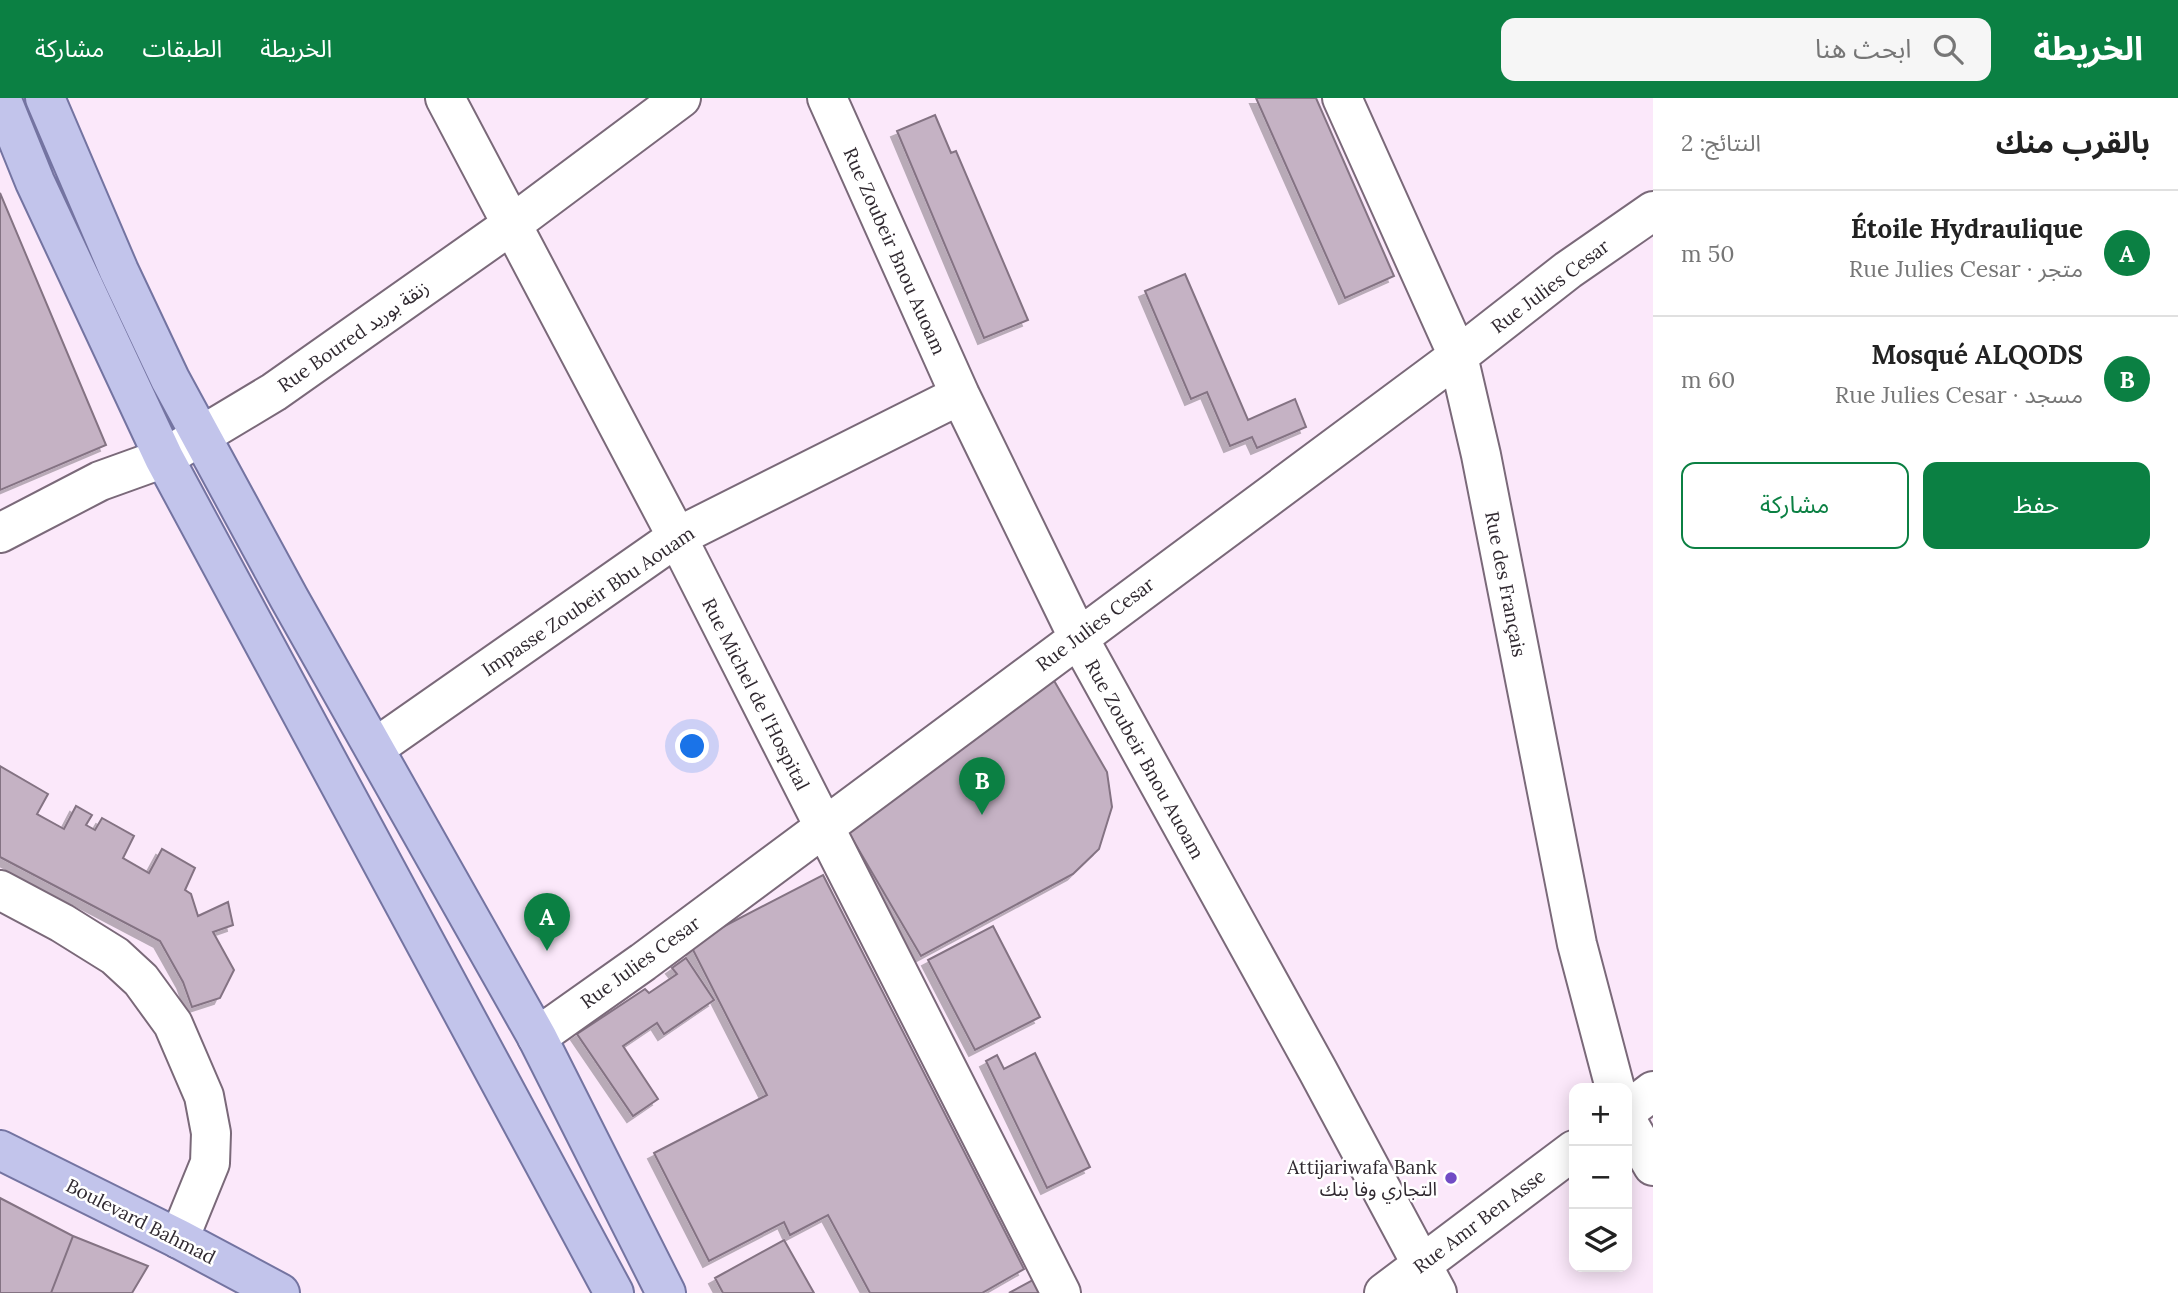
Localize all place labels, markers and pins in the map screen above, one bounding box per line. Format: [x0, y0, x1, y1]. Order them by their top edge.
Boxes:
pin: B [959, 757, 1005, 815]
pin: A [524, 893, 570, 951]
place label: Attijariwafa Bank التجاري وفا بنك [1286, 1155, 1438, 1204]
marker: Attijariwafa Bank التجاري وفا بنك [1443, 1170, 1459, 1186]

